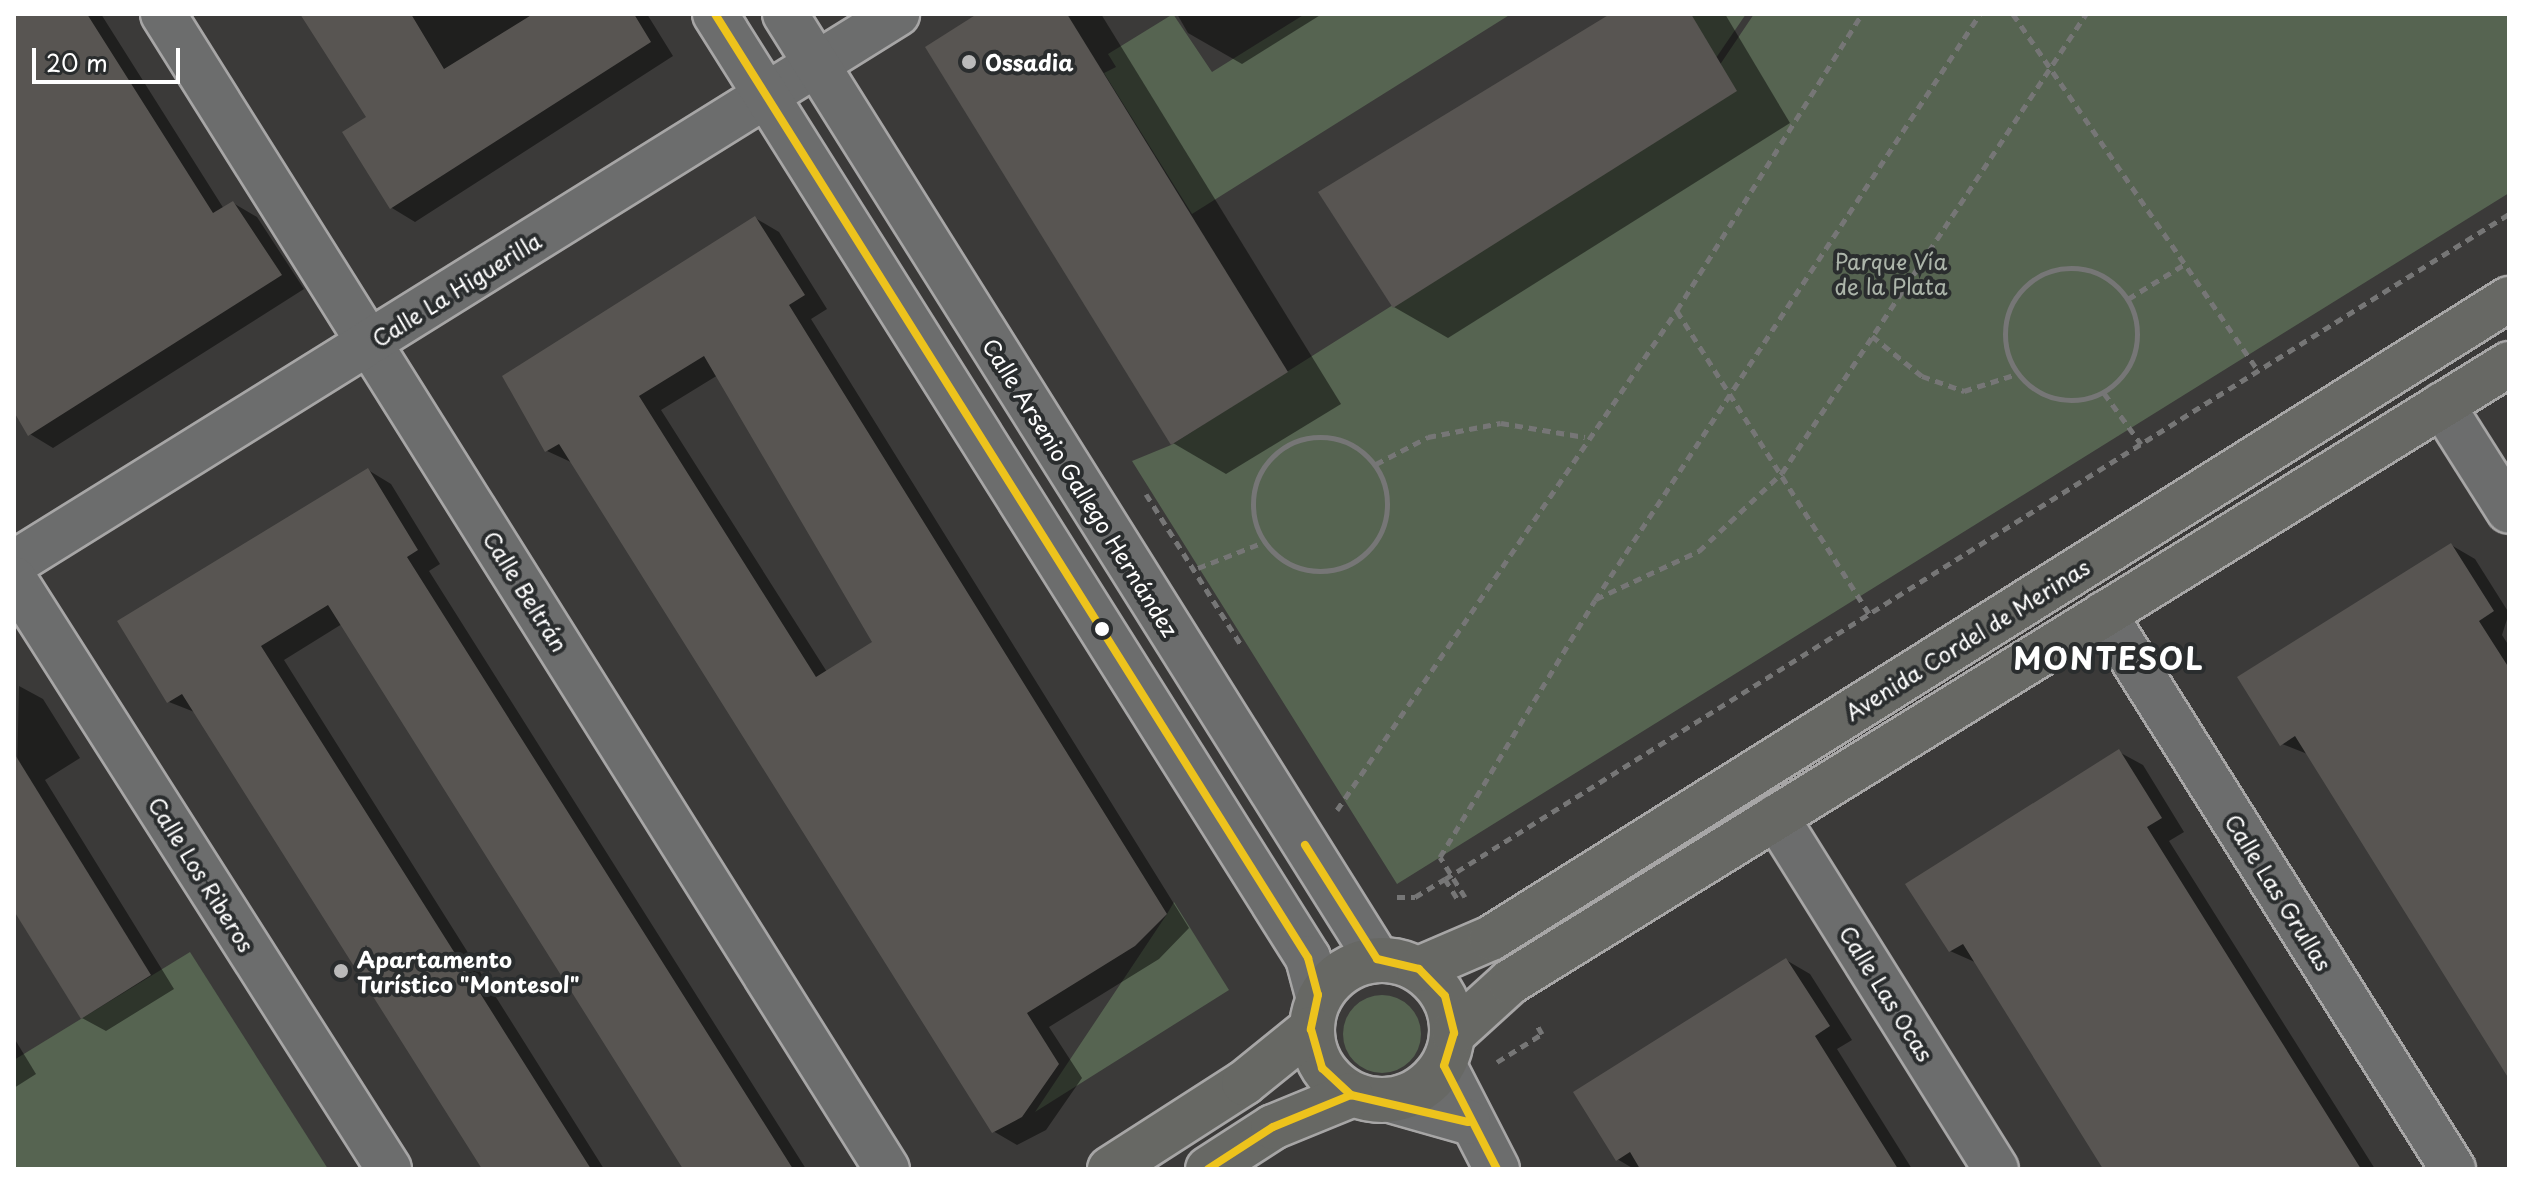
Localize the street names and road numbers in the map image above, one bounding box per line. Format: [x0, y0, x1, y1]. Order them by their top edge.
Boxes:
street label: Calle La Higuerilla [366, 226, 546, 352]
street label: Calle Arsenio Gallego Hernández [977, 331, 1185, 643]
street label: Calle Beltrán [478, 526, 574, 656]
street label: Avenida Cordel de Merinas [1840, 553, 2094, 725]
street label: Calle Los Riberos [143, 791, 261, 957]
street label: Calle Las Grullas [2219, 808, 2339, 976]
street label: Calle Las Ocas [1834, 920, 1940, 1066]

